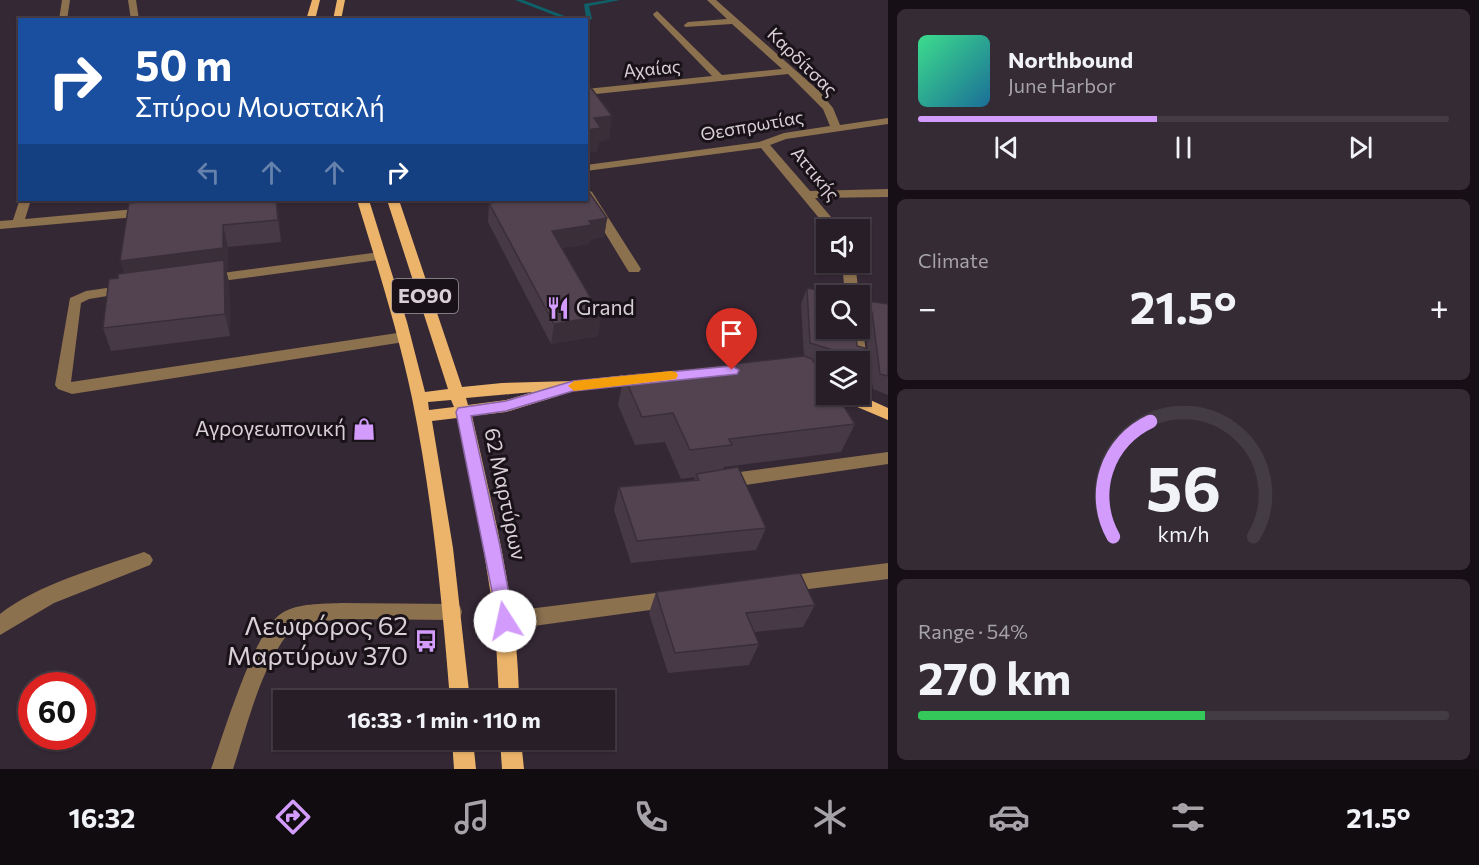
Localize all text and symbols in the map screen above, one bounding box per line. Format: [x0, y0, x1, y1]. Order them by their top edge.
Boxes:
street label: Καρδίτσας [763, 23, 842, 100]
text: 50 m [135, 38, 232, 90]
icon: right [36, 42, 114, 120]
text: Northbound [1008, 46, 1133, 73]
street label: Αχαίας [622, 55, 682, 81]
text: June Harbor [1008, 73, 1116, 97]
text: Σπύρου Μουστακλή [135, 90, 385, 123]
street label: Θεσπρωτίας [699, 105, 805, 145]
icon: previous [990, 131, 1023, 164]
icon: pause [1167, 131, 1200, 164]
icon: next [1344, 131, 1377, 164]
street label: Αττικής [787, 142, 845, 205]
icon: left [192, 156, 225, 189]
icon: ahead [255, 156, 288, 189]
icon: ahead [318, 156, 351, 189]
icon: right [381, 156, 414, 189]
map controls [816, 219, 870, 405]
button: sound [816, 219, 870, 273]
text: Climate [918, 248, 988, 272]
text: 21.5° [1130, 278, 1237, 333]
road number: ΕΟ90 [392, 279, 458, 313]
button: search [816, 285, 870, 339]
text: − [918, 286, 937, 327]
text: + [1430, 286, 1449, 327]
place label: Grand [576, 294, 635, 319]
restaurant icon: Grand [545, 295, 571, 321]
pin [706, 308, 757, 370]
icon: arrive [715, 317, 748, 350]
button: layers [816, 351, 870, 405]
place label: Αγρογεωπονική [195, 415, 346, 440]
shop icon: Αγρογεωπονική [351, 416, 377, 442]
street label: 62 Μαρτύρων [480, 425, 533, 562]
text: 56 [1146, 448, 1221, 524]
text: km/h [1157, 520, 1210, 546]
position arrow [473, 589, 537, 653]
place label: Λεωφόρος 62 Μαρτύρων 370 [227, 609, 408, 670]
text: Range · 54% [918, 619, 1028, 643]
bus stop icon: Λεωφόρος 62 Μαρτύρων 370 [413, 628, 439, 654]
text: 270 km [918, 649, 1071, 704]
speed limit sign: 60 [18, 672, 96, 750]
text: 16:33 · 1 min · 110 m [347, 706, 541, 733]
icon: directions [272, 796, 314, 838]
icon: music [451, 796, 493, 838]
icon: phone [630, 796, 672, 838]
icon: climate [809, 796, 851, 838]
icon: car [988, 796, 1030, 838]
icon: filters [1167, 796, 1209, 838]
text: 16:32 [68, 801, 135, 834]
text: 21.5° [1346, 801, 1410, 834]

